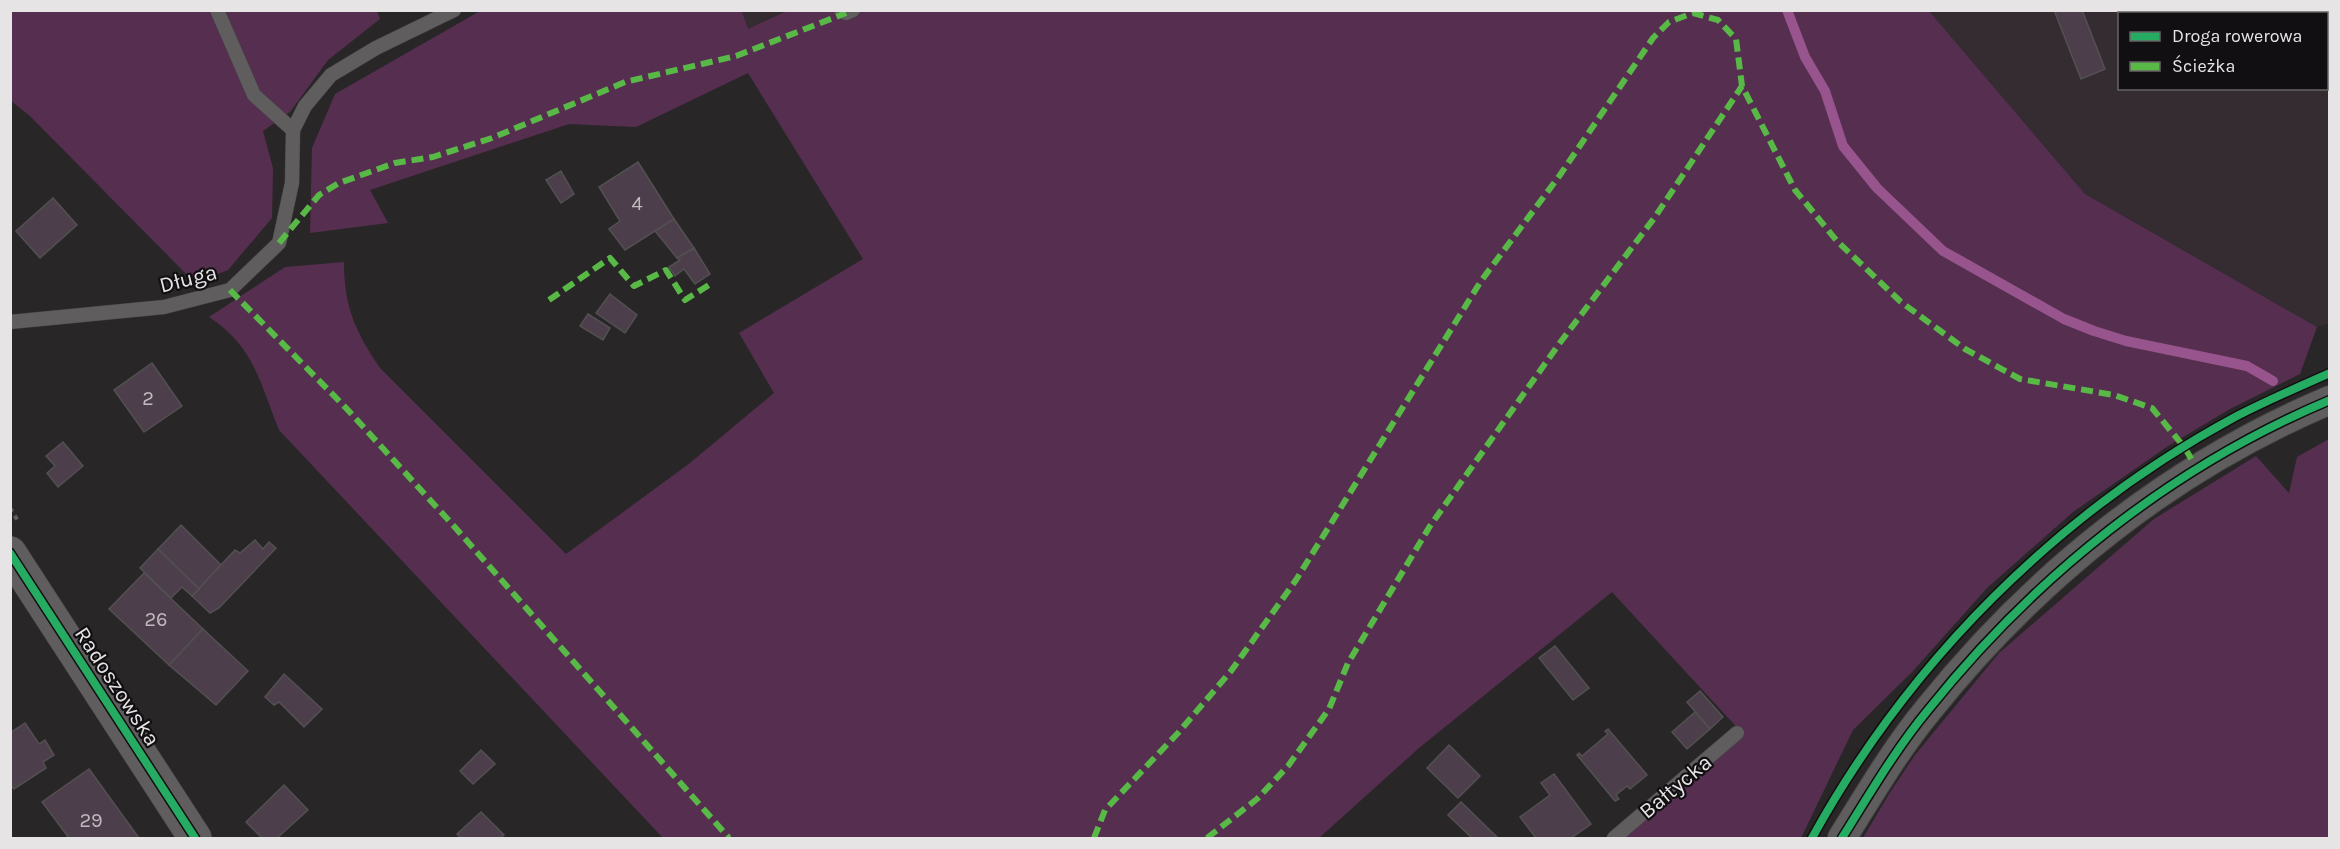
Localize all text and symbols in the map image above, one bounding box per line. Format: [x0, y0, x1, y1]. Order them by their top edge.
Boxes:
legend [2118, 12, 2328, 90]
text: Droga rowerowa [2172, 25, 2303, 47]
text: Ścieżka [2172, 54, 2235, 77]
house number: 4 [631, 192, 643, 215]
street label: Długa [157, 259, 220, 299]
house number: 2 [142, 387, 154, 410]
house number: 26 [144, 608, 168, 631]
street label: Radoszowska [69, 622, 165, 751]
street label: Bałtycka [1634, 749, 1717, 824]
house number: 29 [79, 809, 103, 832]

